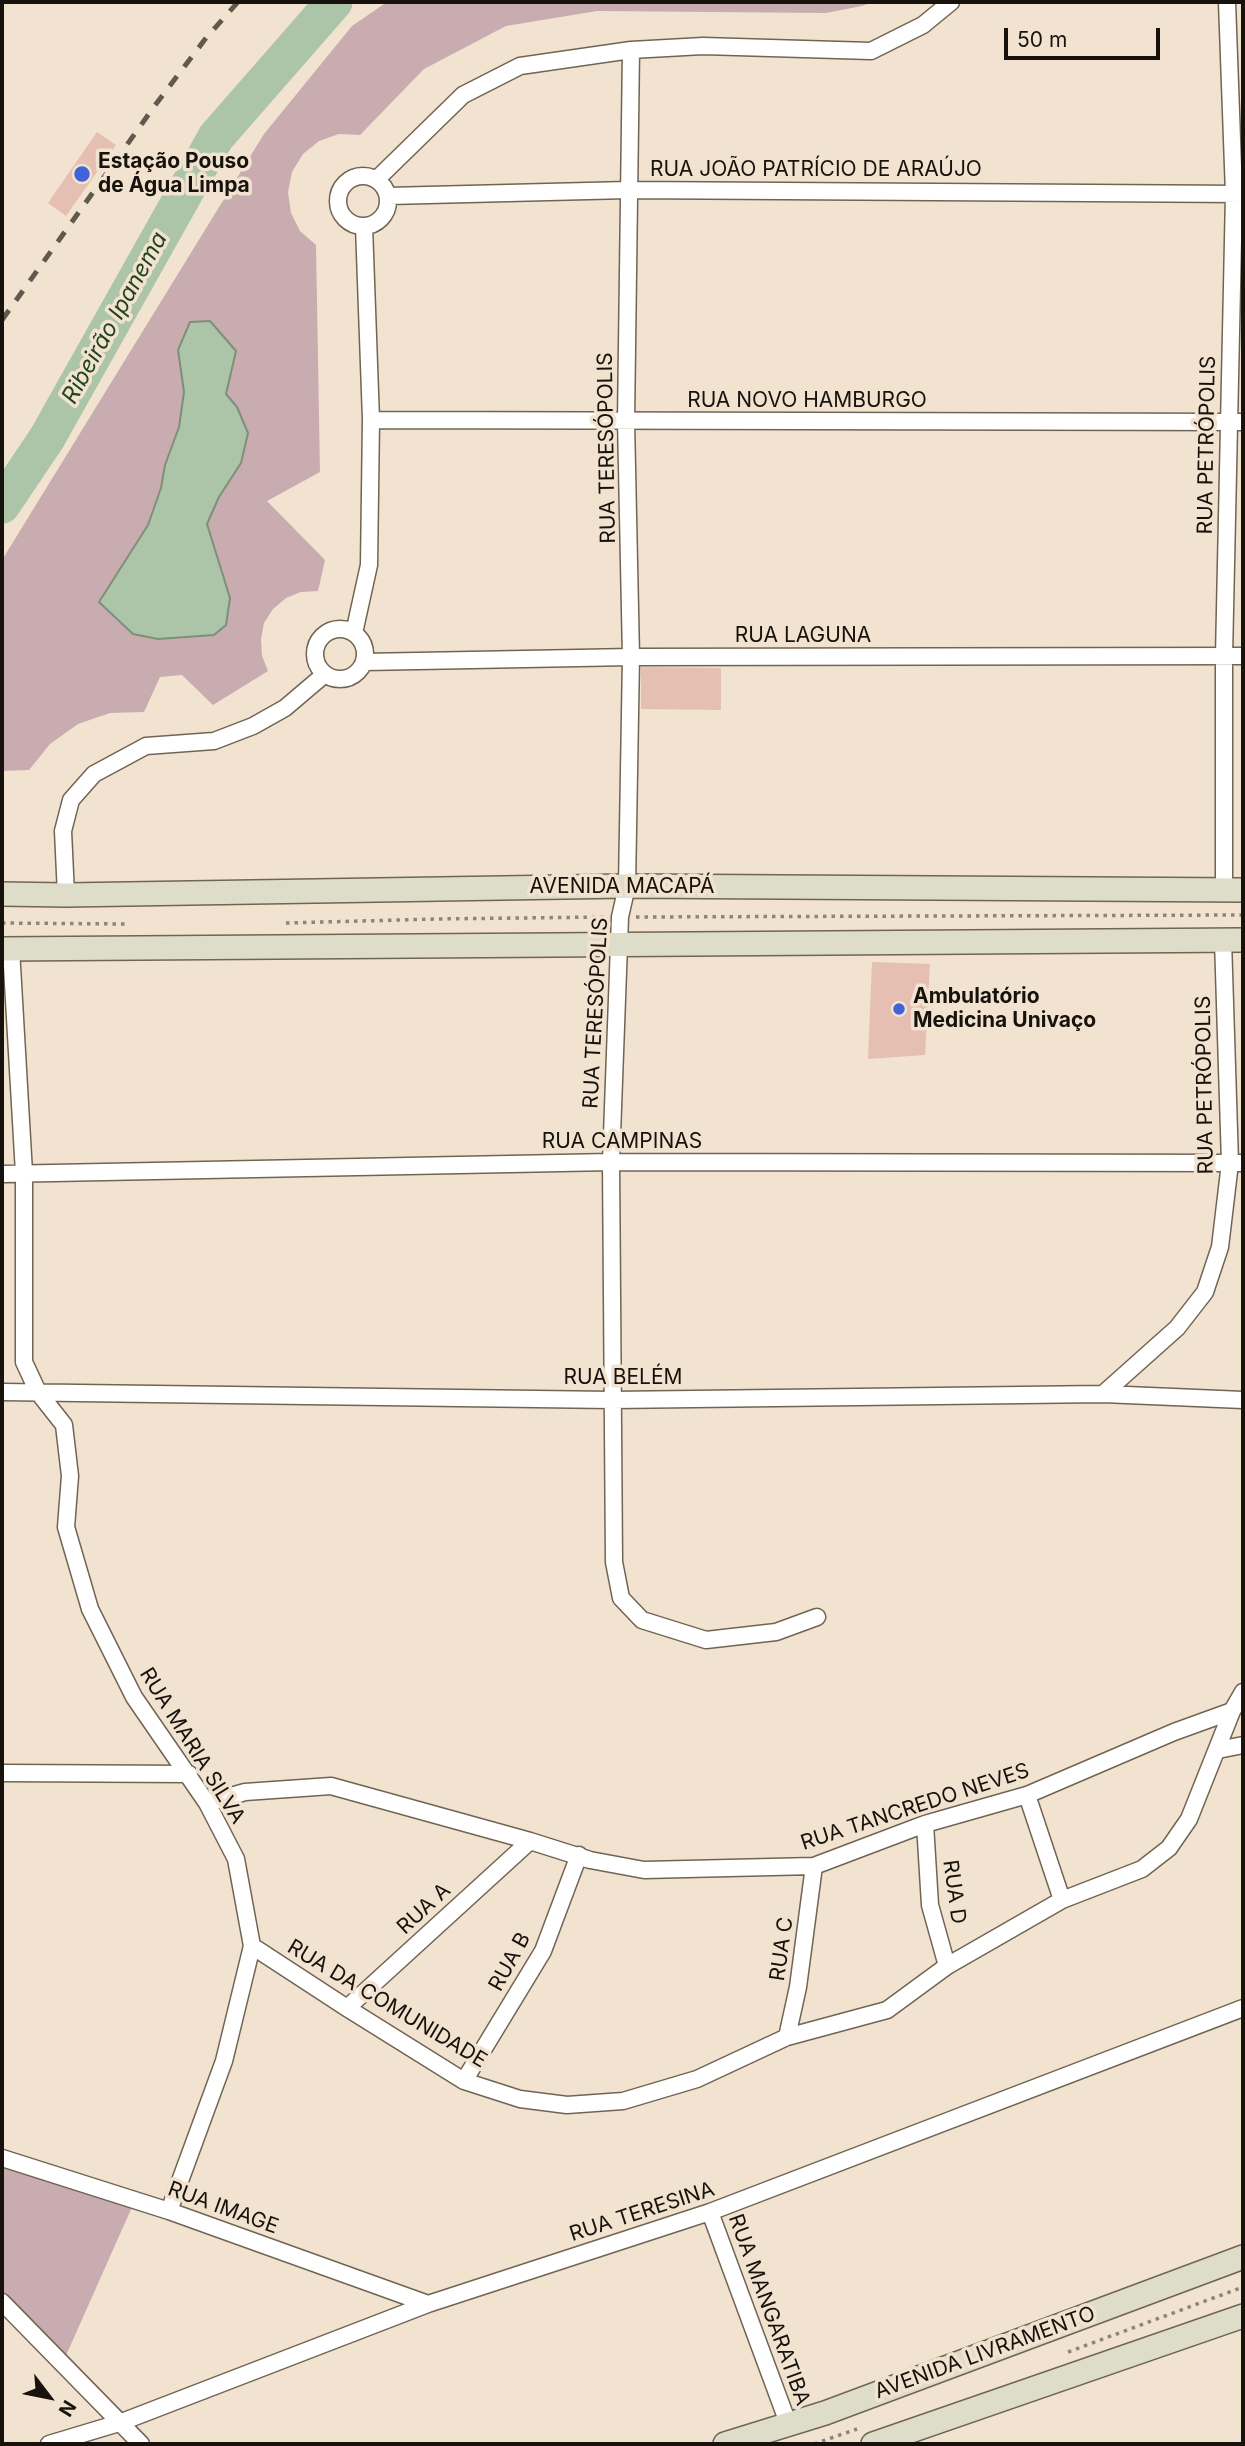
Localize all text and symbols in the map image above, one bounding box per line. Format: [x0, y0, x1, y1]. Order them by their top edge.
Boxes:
scale bar [1007, 14, 1163, 58]
text: 50 m [1017, 27, 1067, 52]
place label: Estação Pouso de Água Limpa [98, 149, 250, 199]
street label: RUA JOÃO PATRÍCIO DE ARAÚJO [650, 157, 982, 183]
marker: Estação Pouso de Água Limpa [72, 164, 92, 184]
water label: Ribeirão Ipanema [56, 227, 174, 409]
street label: RUA TERESÓPOLIS [593, 352, 621, 544]
street label: RUA PETRÓPOLIS [1193, 355, 1221, 535]
street label: RUA NOVO HAMBURGO [687, 388, 927, 414]
street label: RUA LAGUNA [735, 623, 871, 649]
street label: AVENIDA MACAPÁ [530, 874, 714, 900]
street label: RUA TERESÓPOLIS [578, 917, 614, 1109]
place label: Ambulatório Medicina Univaço [913, 984, 1096, 1034]
street label: RUA PETRÓPOLIS [1191, 995, 1219, 1175]
marker: Ambulatório Medicina Univaço [891, 1001, 907, 1017]
street label: RUA CAMPINAS [542, 1129, 702, 1155]
street label: RUA BELÉM [564, 1365, 682, 1391]
street label: RUA MARIA SILVA [134, 1663, 250, 1829]
street label: RUA TANCREDO NEVES [798, 1758, 1032, 1856]
street label: RUA D [937, 1858, 971, 1926]
street label: RUA A [392, 1878, 456, 1940]
street label: RUA C [765, 1915, 799, 1983]
street label: RUA B [484, 1928, 536, 1996]
street label: RUA DA COMUNIDADE [283, 1934, 491, 2074]
street label: RUA IMAGE [164, 2176, 282, 2240]
street label: RUA TERESINA [566, 2177, 718, 2247]
street label: RUA MANGARATIBA [723, 2211, 815, 2409]
street label: AVENIDA LIVRAMENTO [871, 2301, 1099, 2405]
north arrow [14, 2362, 84, 2432]
text: N [54, 2396, 81, 2421]

